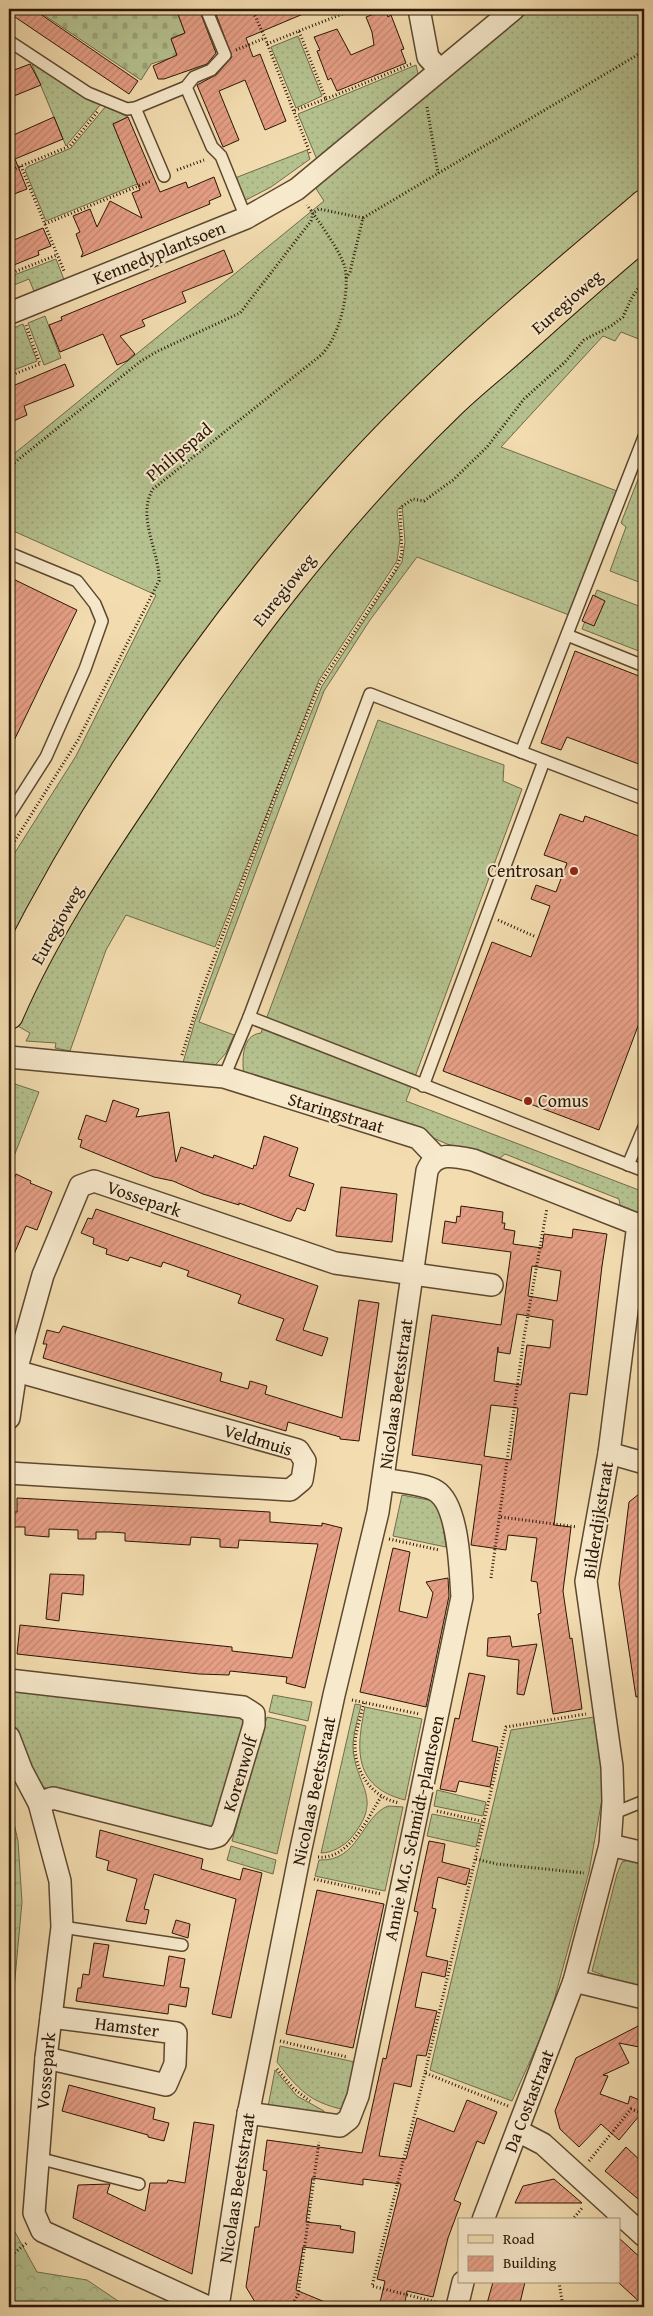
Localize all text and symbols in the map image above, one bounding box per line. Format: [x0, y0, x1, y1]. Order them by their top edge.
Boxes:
street label: Kennedyplantsoen [88, 214, 229, 291]
street label: Euregioweg [525, 263, 608, 340]
street label: Philipspad [139, 415, 218, 488]
street label: Euregioweg [246, 547, 322, 632]
place label: Centrosan [487, 857, 564, 884]
marker: Centrosan [568, 865, 580, 877]
street label: Euregioweg [24, 880, 90, 969]
street label: Staringstraat [285, 1085, 388, 1140]
place label: Comus [538, 1087, 589, 1114]
marker: Comus [522, 1095, 534, 1107]
street label: Vossepark [103, 1173, 186, 1224]
street label: Nicolaas Beetsstraat [372, 1316, 420, 1471]
street label: Veldmuis [220, 1416, 296, 1463]
street label: Bilderdijkstraat [575, 1459, 620, 1580]
street label: Nicolaas Beetsstraat [285, 1713, 343, 1868]
street label: Annie M.G. Schmidt-plantsoen [376, 1713, 451, 1943]
street label: Korenwolf [215, 1730, 264, 1815]
street label: Hamster [93, 2009, 161, 2044]
street label: Vossepark [29, 2030, 62, 2111]
street label: Da Costastraat [496, 2045, 561, 2156]
street label: Nicolaas Beetsstraat [211, 2110, 262, 2265]
legend [458, 2218, 620, 2284]
text: Road [503, 2228, 534, 2249]
text: Building [503, 2252, 557, 2273]

